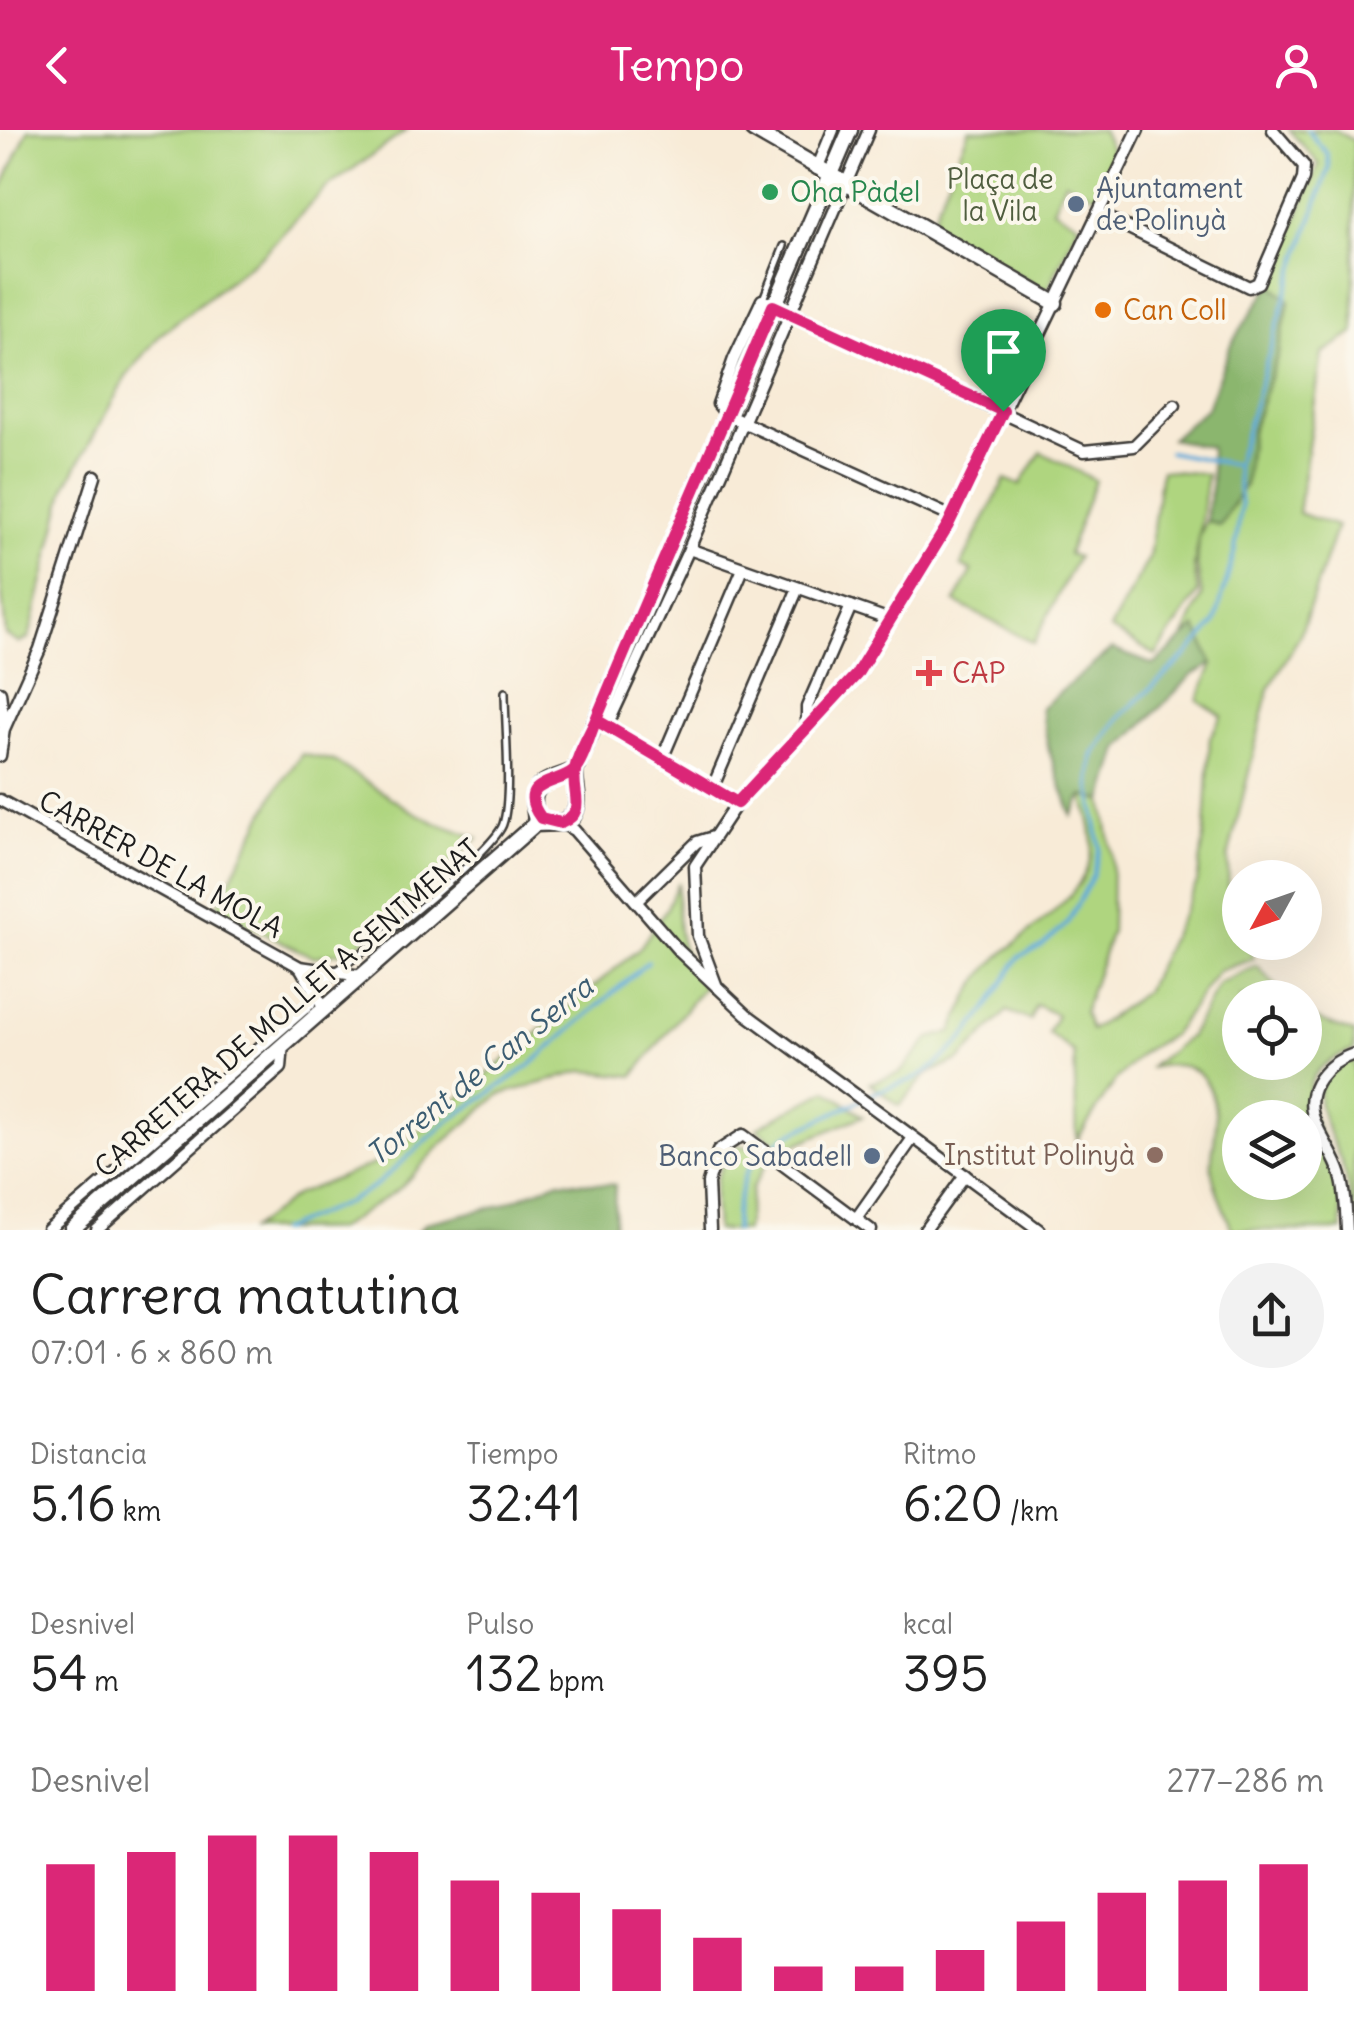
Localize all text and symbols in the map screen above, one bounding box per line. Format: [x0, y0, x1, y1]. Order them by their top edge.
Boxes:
text: Tempo [609, 37, 745, 93]
icon: back [30, 38, 85, 93]
icon: person [1269, 38, 1324, 93]
park label: Plaça de la Vila [946, 161, 1054, 229]
place label: Ajuntament de Polinyà [1096, 170, 1243, 238]
place label: Oha Pàdel [790, 174, 920, 210]
marker: Oha Pàdel [759, 181, 781, 203]
marker: Ajuntament de Polinyà [1065, 193, 1087, 215]
place label: Can Coll [1123, 292, 1227, 328]
marker: Can Coll [1092, 299, 1114, 321]
pin [961, 309, 1046, 412]
icon: arrive [976, 324, 1031, 379]
place label: CAP [952, 655, 1005, 691]
marker: CAP [916, 660, 942, 686]
street label: CARRER DE LA MOLA [33, 782, 289, 946]
street label: CARRETERA DE MOLLET A SENTMENAT [87, 831, 487, 1185]
north arrow [1222, 860, 1322, 960]
map controls [1222, 860, 1322, 1200]
water label: Torrent de Can Serra [358, 966, 602, 1173]
button: locate [1222, 980, 1322, 1080]
button: layers [1222, 1100, 1322, 1200]
place label: Institut Polinyà [944, 1137, 1135, 1173]
place label: Banco Sabadell [658, 1138, 852, 1174]
marker: Institut Polinyà [1144, 1144, 1166, 1166]
marker: Banco Sabadell [861, 1145, 883, 1167]
text: Carrera matutina [30, 1260, 461, 1329]
button: share [1219, 1263, 1324, 1368]
text: 07:01 · 6 × 860 m [30, 1332, 273, 1373]
text: Distancia [30, 1436, 147, 1472]
text: Tiempo [466, 1436, 559, 1472]
text: Ritmo [903, 1436, 976, 1472]
text: 5.16 [30, 1472, 116, 1535]
text: 32:41 [466, 1472, 582, 1535]
text: 6:20 [903, 1472, 1003, 1535]
text: km [116, 1493, 161, 1529]
text: /km [1003, 1493, 1059, 1529]
text: Desnivel [30, 1606, 135, 1642]
text: Pulso [466, 1606, 534, 1642]
text: kcal [903, 1606, 953, 1642]
text: 54 [30, 1642, 88, 1705]
text: 132 [466, 1642, 542, 1705]
text: 395 [903, 1642, 989, 1705]
text: m [88, 1663, 119, 1699]
text: bpm [542, 1663, 605, 1699]
text: Desnivel [30, 1760, 150, 1801]
text: 277–286 m [1167, 1760, 1324, 1801]

